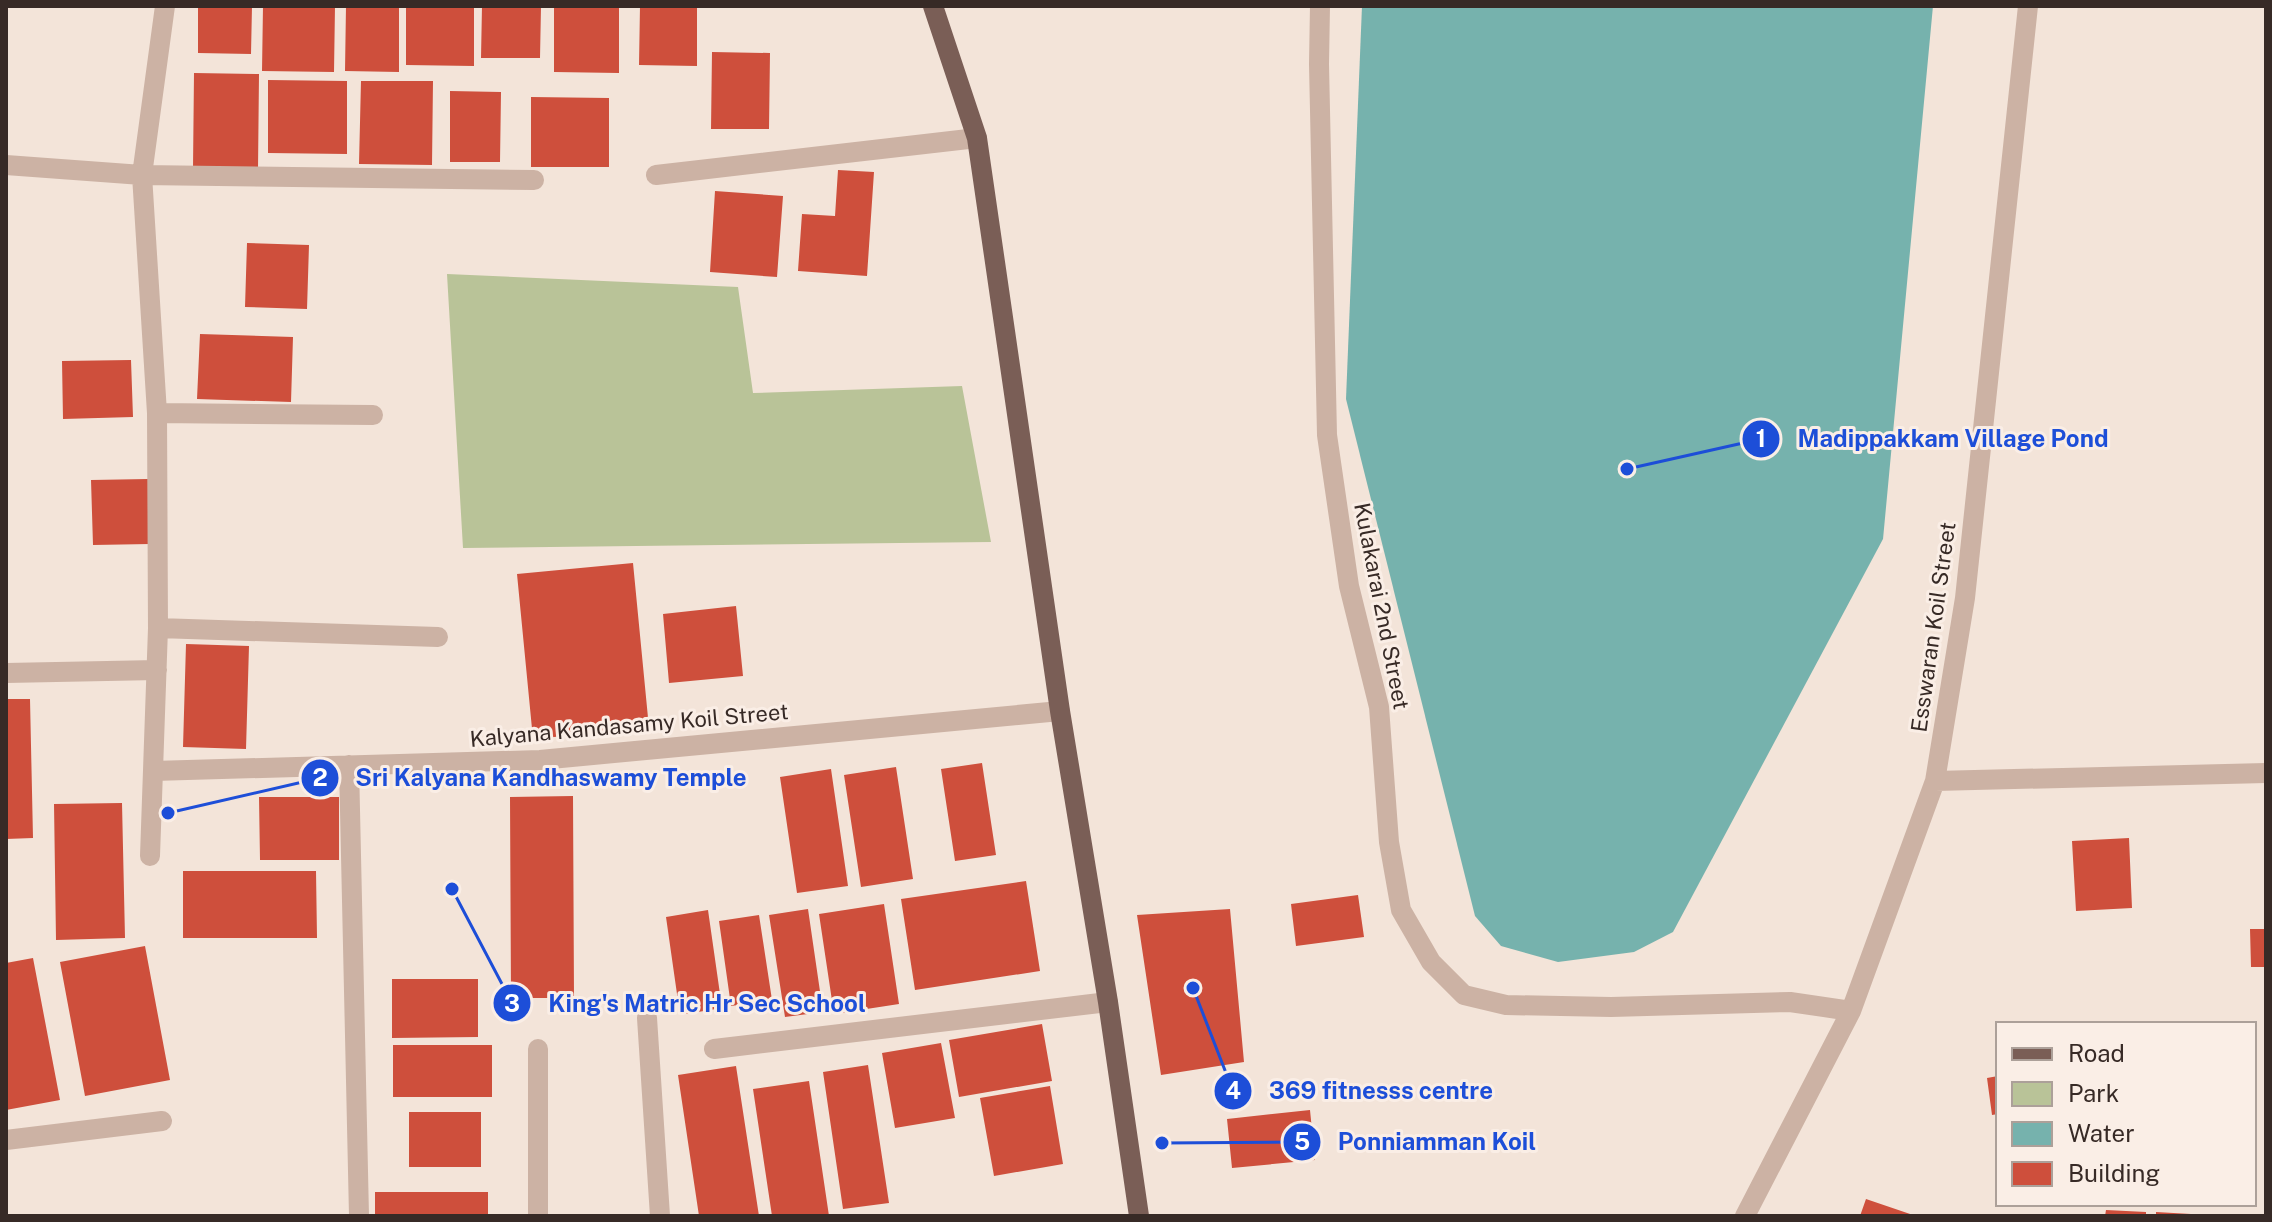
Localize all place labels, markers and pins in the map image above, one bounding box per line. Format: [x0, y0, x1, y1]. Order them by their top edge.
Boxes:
callout: Madippakkam Village Pond [1741, 415, 2125, 463]
callout: Sri Kalyana Kandhaswamy Temple [300, 754, 763, 802]
callout: King's Matric Hr Sec School [492, 979, 882, 1027]
callout: 369 fitnesss centre [1213, 1067, 1509, 1115]
callout: Ponniamman Koil [1282, 1118, 1552, 1166]

